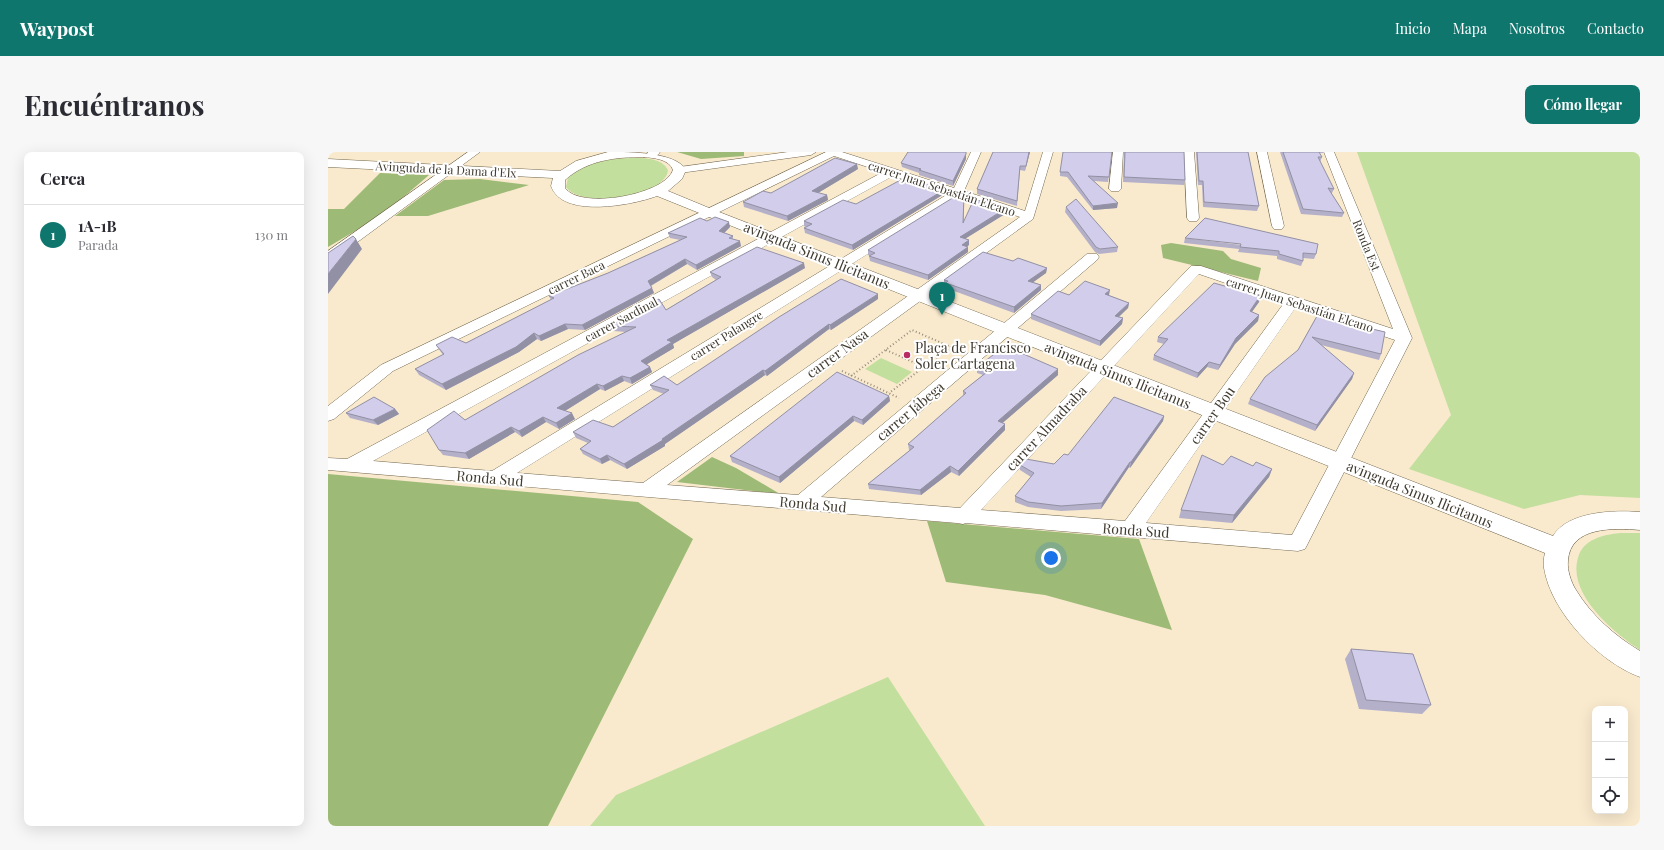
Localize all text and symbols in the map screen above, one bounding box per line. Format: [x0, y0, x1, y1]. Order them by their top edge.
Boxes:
text: Waypost [20, 15, 94, 41]
text: Inicio [1395, 19, 1431, 38]
text: Mapa [1453, 19, 1487, 38]
text: Nosotros [1509, 19, 1565, 38]
text: Contacto [1587, 19, 1644, 38]
button: Cómo llegar [1525, 85, 1640, 124]
text: Encuéntranos [24, 86, 204, 123]
street label: Avinguda de la Dama d'Elx [374, 157, 518, 181]
street label: carrer Juan Sebastián Elcano [866, 157, 1018, 220]
text: Cerca [40, 167, 85, 189]
text: 1A-1B [78, 216, 117, 236]
street label: avinguda Sinus Ilicitanus [741, 217, 893, 293]
street label: Ronda Est [1349, 217, 1385, 274]
text: 1 [51, 226, 55, 243]
text: 130 m [255, 226, 288, 243]
text: Parada [78, 236, 118, 253]
street label: carrer Baca [545, 256, 607, 298]
street label: carrer Juan Sebastián Elcano [1224, 273, 1376, 336]
pin: 1 [929, 282, 955, 315]
street label: carrer Sardinal [581, 293, 661, 345]
street label: carrer Palangre [686, 306, 766, 364]
street label: carrer Nasa [802, 324, 872, 382]
street label: avinguda Sinus Ilicitanus [1042, 337, 1194, 413]
place label: Plaça de Francisco Soler Cartagena [915, 338, 1031, 373]
marker: Plaça de Francisco Soler Cartagena [902, 350, 912, 360]
street label: carrer Jábega [872, 377, 948, 445]
street label: carrer Almadraba [1001, 381, 1091, 475]
street label: carrer Bou [1185, 382, 1239, 448]
street label: avinguda Sinus Ilicitanus [1344, 456, 1496, 532]
street label: Ronda Sud [456, 466, 524, 490]
street label: Ronda Sud [779, 492, 847, 516]
street label: Ronda Sud [1102, 518, 1170, 542]
your location [1041, 548, 1061, 568]
map controls [1592, 706, 1628, 814]
button: + [1592, 706, 1628, 742]
button: − [1592, 742, 1628, 778]
button: locate [1592, 778, 1628, 814]

